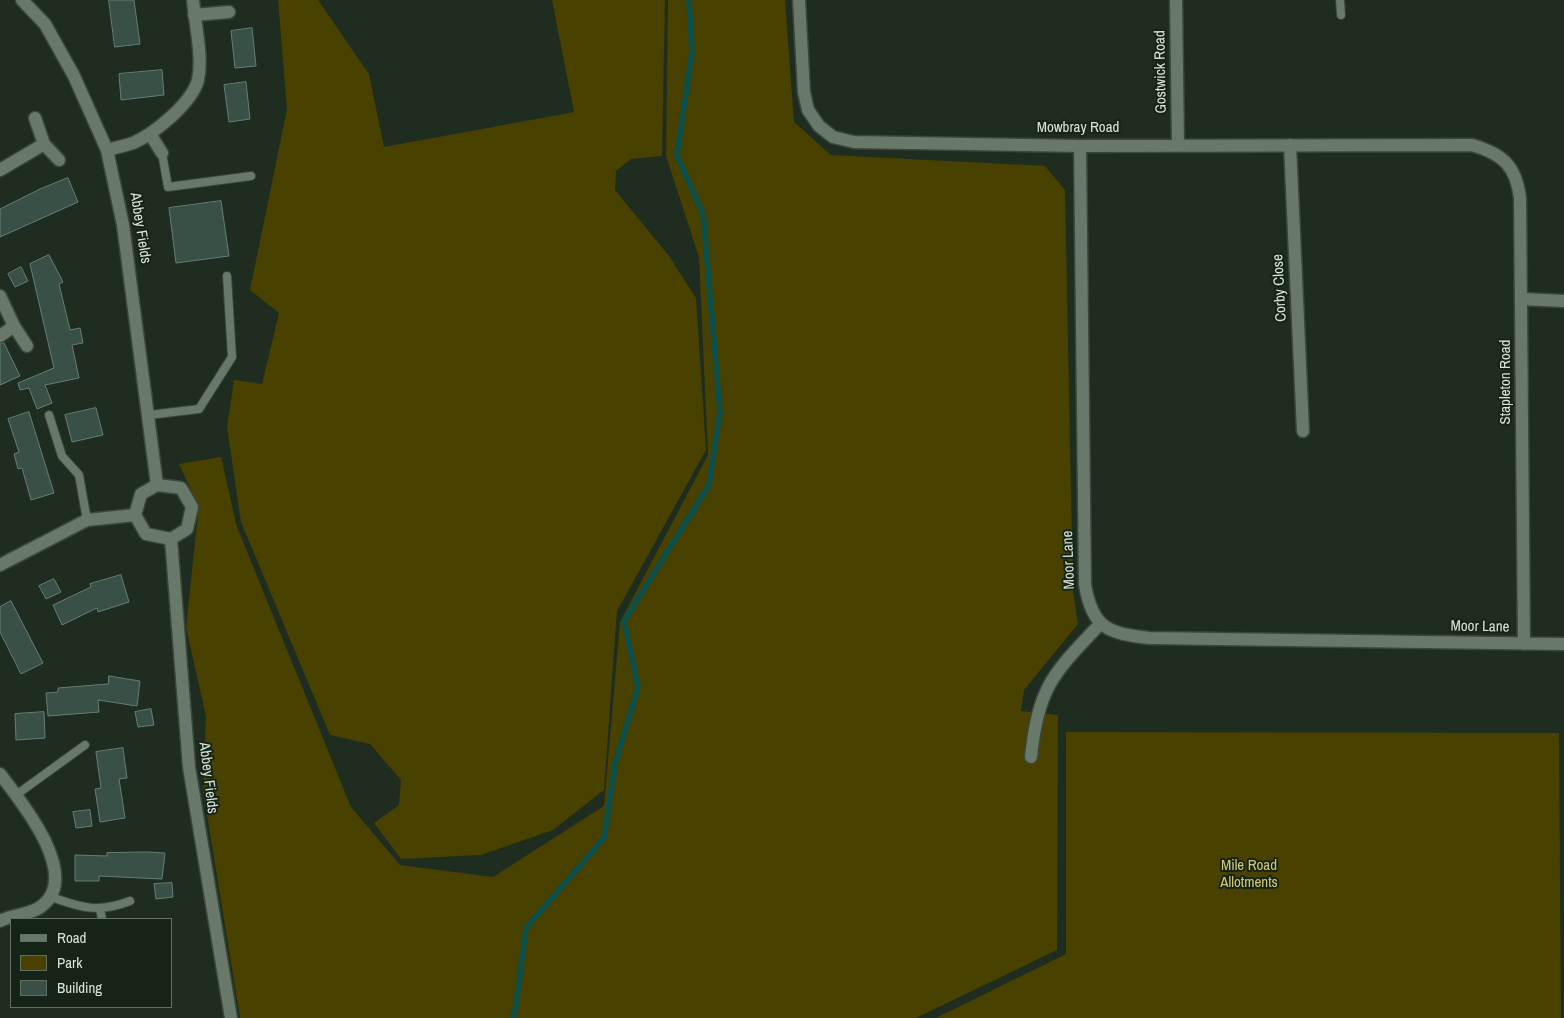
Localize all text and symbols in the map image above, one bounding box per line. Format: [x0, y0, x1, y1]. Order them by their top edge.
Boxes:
street label: Gostwick Road [1151, 30, 1171, 114]
street label: Mowbray Road [1037, 119, 1119, 137]
street label: Abbey Fields [125, 191, 155, 265]
street label: Corby Close [1269, 254, 1291, 322]
street label: Stapleton Road [1497, 340, 1515, 424]
street label: Moor Lane [1059, 530, 1079, 590]
street label: Moor Lane [1450, 617, 1510, 637]
street label: Abbey Fields [195, 741, 221, 815]
park label: Mile Road Allotments [1220, 857, 1278, 892]
legend [10, 918, 172, 1008]
text: Road [57, 927, 86, 948]
text: Park [57, 952, 82, 973]
text: Building [57, 977, 102, 998]

